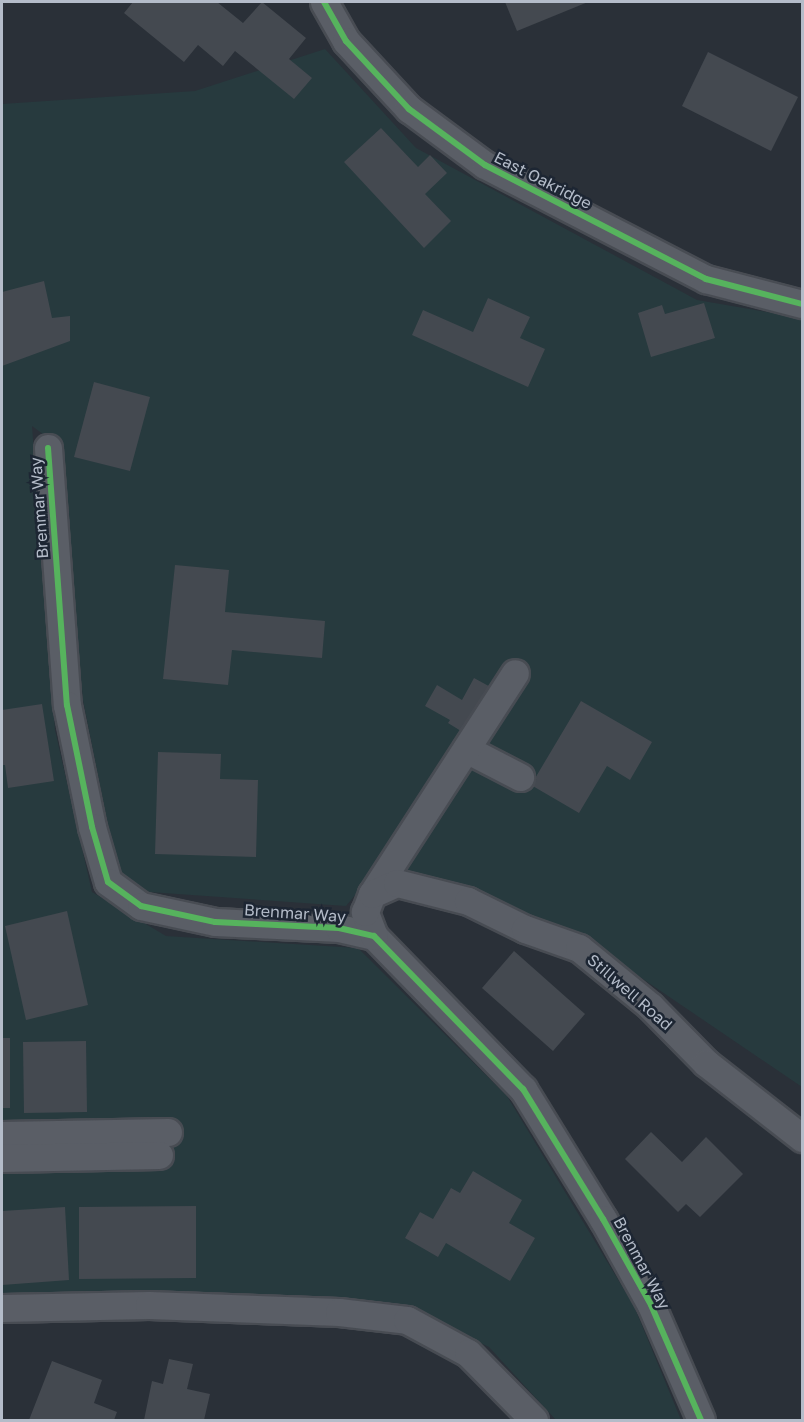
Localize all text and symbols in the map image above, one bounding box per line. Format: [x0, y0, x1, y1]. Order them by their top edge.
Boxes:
street label: East Oakridge [491, 147, 595, 213]
street label: Brenmar Way [26, 457, 52, 559]
street label: Brenmar Way [244, 900, 346, 926]
street label: Stillwell Road [584, 950, 676, 1034]
street label: Brenmar Way [610, 1214, 674, 1312]

